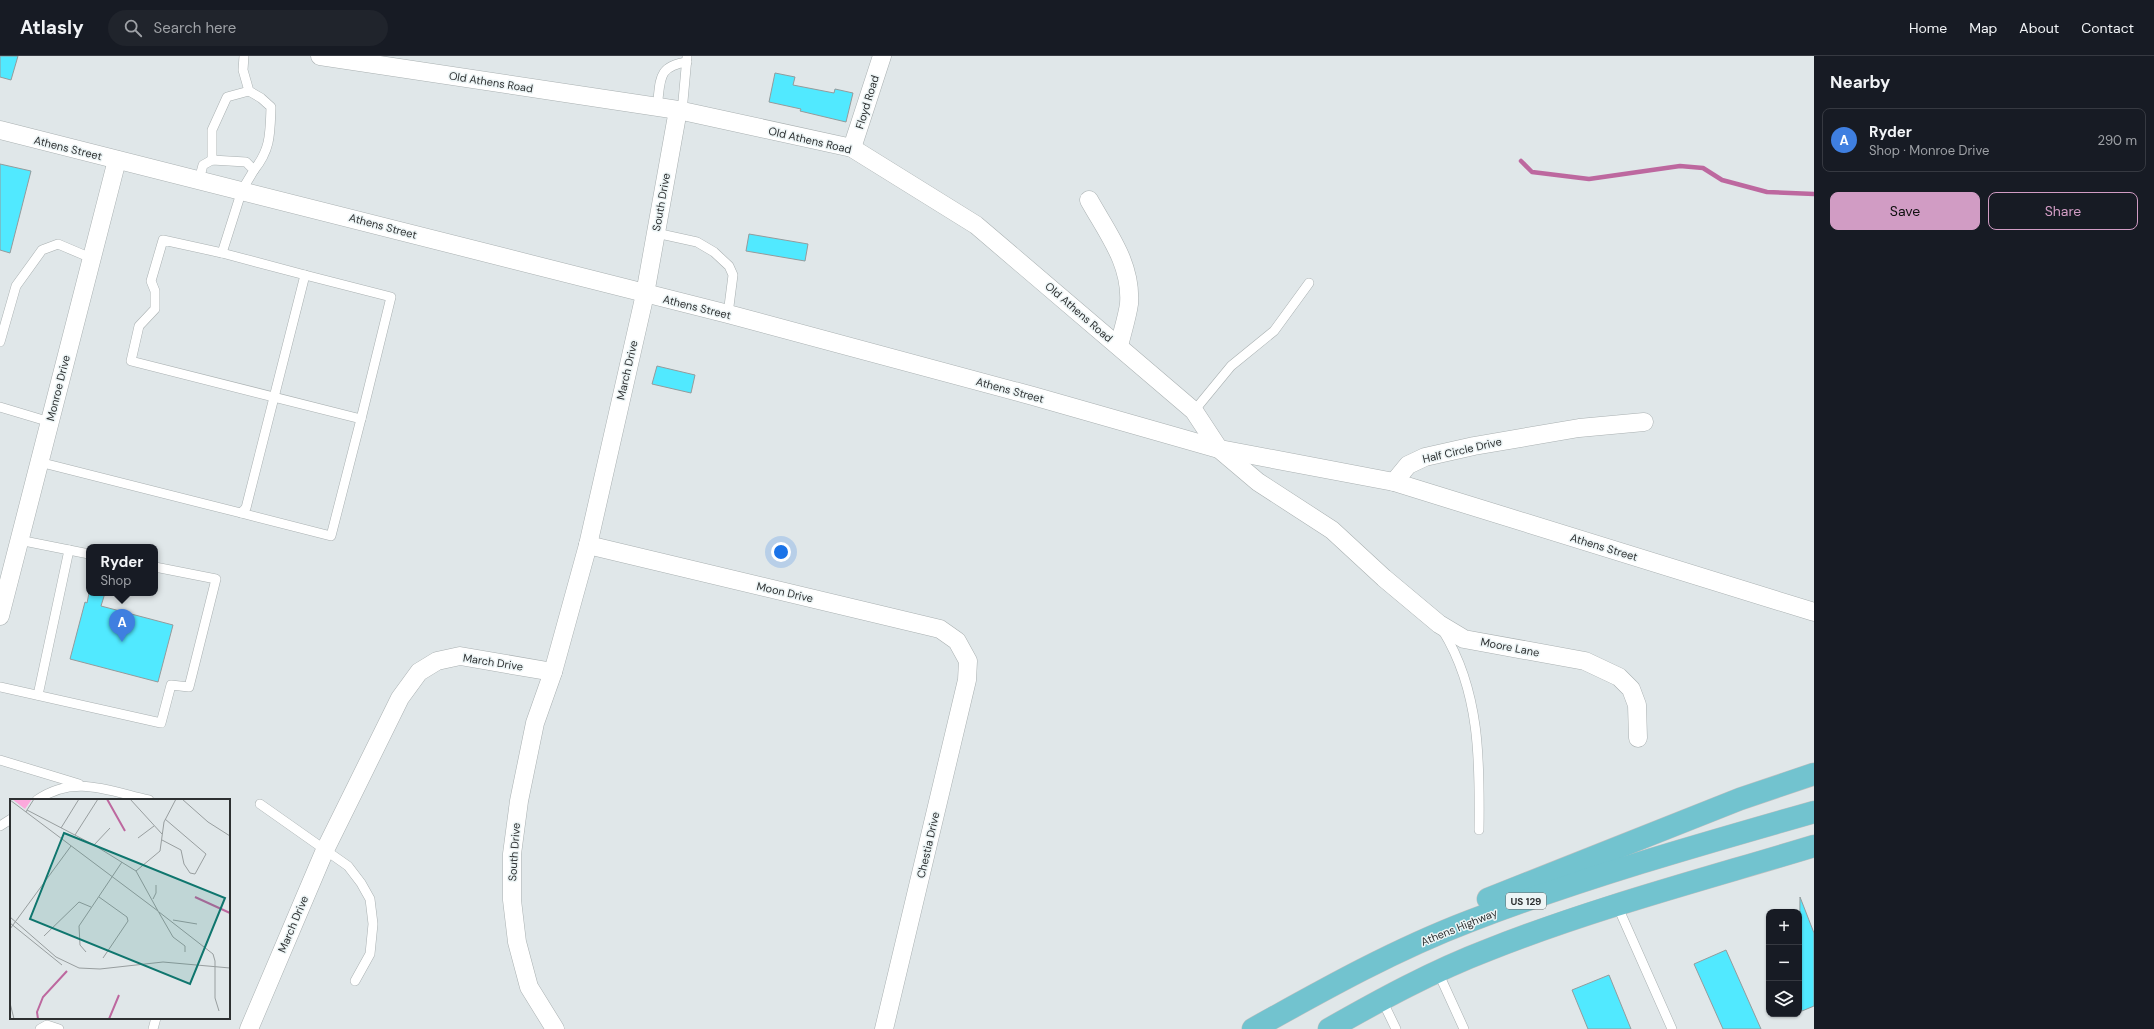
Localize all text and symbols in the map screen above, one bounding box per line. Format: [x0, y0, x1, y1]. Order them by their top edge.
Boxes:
search box [108, 10, 388, 46]
text: Atlasly [20, 15, 84, 40]
icon: search [122, 17, 144, 39]
text: Search here [154, 18, 236, 38]
text: Home [1909, 19, 1947, 37]
text: Map [1969, 19, 1997, 37]
text: About [2019, 19, 2059, 37]
text: Contact [2081, 19, 2134, 37]
street label: Old Athens Road [448, 68, 534, 96]
text: Nearby [1830, 71, 1890, 93]
street label: Floyd Road [852, 73, 882, 131]
text: Ryder [1869, 122, 1912, 142]
street label: Old Athens Road [767, 124, 853, 156]
text: A [1839, 132, 1849, 149]
text: 290 m [2098, 132, 2137, 149]
street label: Athens Street [33, 133, 103, 163]
text: Shop · Monroe Drive [1869, 142, 1989, 159]
street label: South Drive [649, 172, 673, 232]
button: Save [1830, 192, 1980, 230]
button: Share [1988, 192, 2138, 230]
street label: Athens Street [348, 210, 418, 242]
street label: Old Athens Road [1042, 279, 1116, 345]
street label: Athens Street [662, 292, 732, 322]
street label: March Drive [613, 339, 641, 401]
street label: Monroe Drive [43, 353, 73, 423]
street label: Athens Street [975, 374, 1045, 406]
street label: Half Circle Drive [1421, 434, 1503, 466]
street label: Athens Street [1569, 530, 1639, 564]
your location [771, 542, 791, 562]
popup [86, 544, 158, 596]
text: Ryder [101, 552, 143, 572]
text: Shop [101, 572, 131, 589]
street label: Moon Drive [755, 579, 815, 605]
pin: A [109, 609, 135, 642]
street label: Moore Lane [1479, 634, 1541, 660]
street label: March Drive [462, 650, 524, 674]
inset map [10, 799, 230, 1019]
street label: Chestia Drive [914, 810, 942, 880]
street label: South Drive [505, 822, 523, 882]
street label: March Drive [275, 893, 311, 955]
road number: US 129 [1506, 893, 1546, 909]
street label: Athens Highway [1419, 905, 1499, 949]
map controls [1766, 909, 1802, 1017]
button: + [1766, 909, 1802, 945]
button: − [1766, 945, 1802, 981]
button: layers [1766, 981, 1802, 1017]

